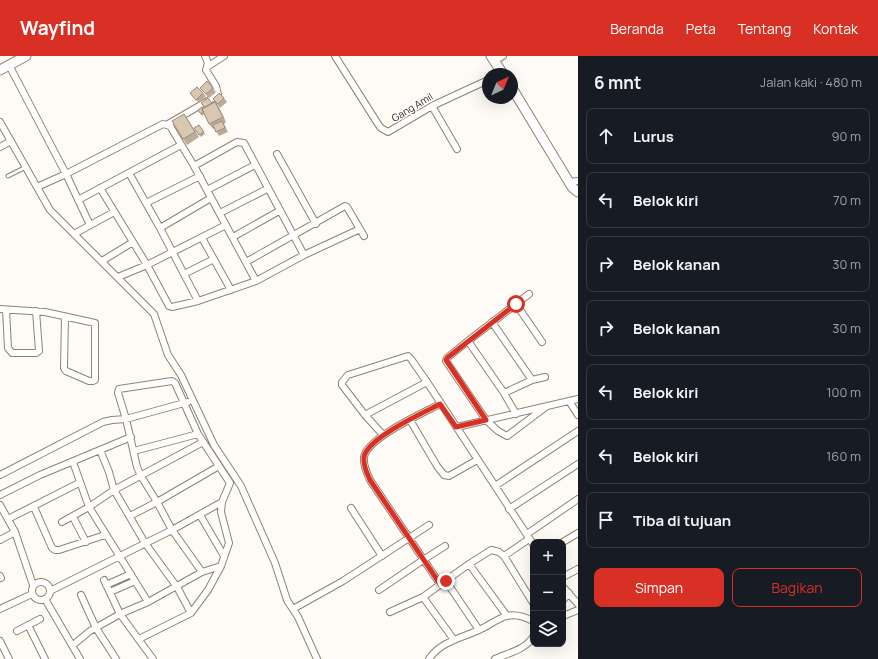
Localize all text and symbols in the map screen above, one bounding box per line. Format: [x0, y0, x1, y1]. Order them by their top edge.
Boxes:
text: Wayfind [20, 15, 95, 41]
text: Beranda [610, 19, 664, 38]
text: Peta [686, 19, 716, 38]
text: Tentang [738, 19, 791, 38]
text: Kontak [813, 19, 858, 38]
north arrow [482, 68, 518, 104]
text: 6 mnt [594, 71, 641, 94]
text: Jalan kaki · 480 m [760, 73, 862, 91]
street label: Gang Amil [389, 89, 435, 125]
icon: ahead [595, 125, 617, 147]
text: Lurus [633, 126, 674, 147]
text: 90 m [831, 127, 861, 145]
icon: left [595, 189, 617, 211]
text: Belok kiri [633, 190, 699, 211]
text: 70 m [833, 191, 861, 209]
icon: right [595, 253, 617, 275]
text: Belok kanan [633, 254, 720, 275]
text: 30 m [832, 255, 861, 273]
route start [507, 295, 525, 313]
icon: right [595, 317, 617, 339]
text: Belok kanan [633, 318, 720, 339]
text: 30 m [832, 319, 861, 337]
icon: left [595, 381, 617, 403]
text: Belok kiri [633, 382, 699, 403]
text: 100 m [826, 383, 861, 401]
icon: left [595, 445, 617, 467]
text: Belok kiri [633, 446, 699, 467]
text: 160 m [826, 447, 861, 465]
icon: arrive [595, 509, 617, 531]
text: Tiba di tujuan [633, 510, 731, 531]
map controls [530, 539, 566, 647]
button: + [530, 539, 566, 575]
button: Simpan [594, 568, 724, 607]
button: Bagikan [732, 568, 862, 607]
route end [437, 572, 455, 590]
button: − [530, 575, 566, 611]
button: layers [530, 611, 566, 647]

